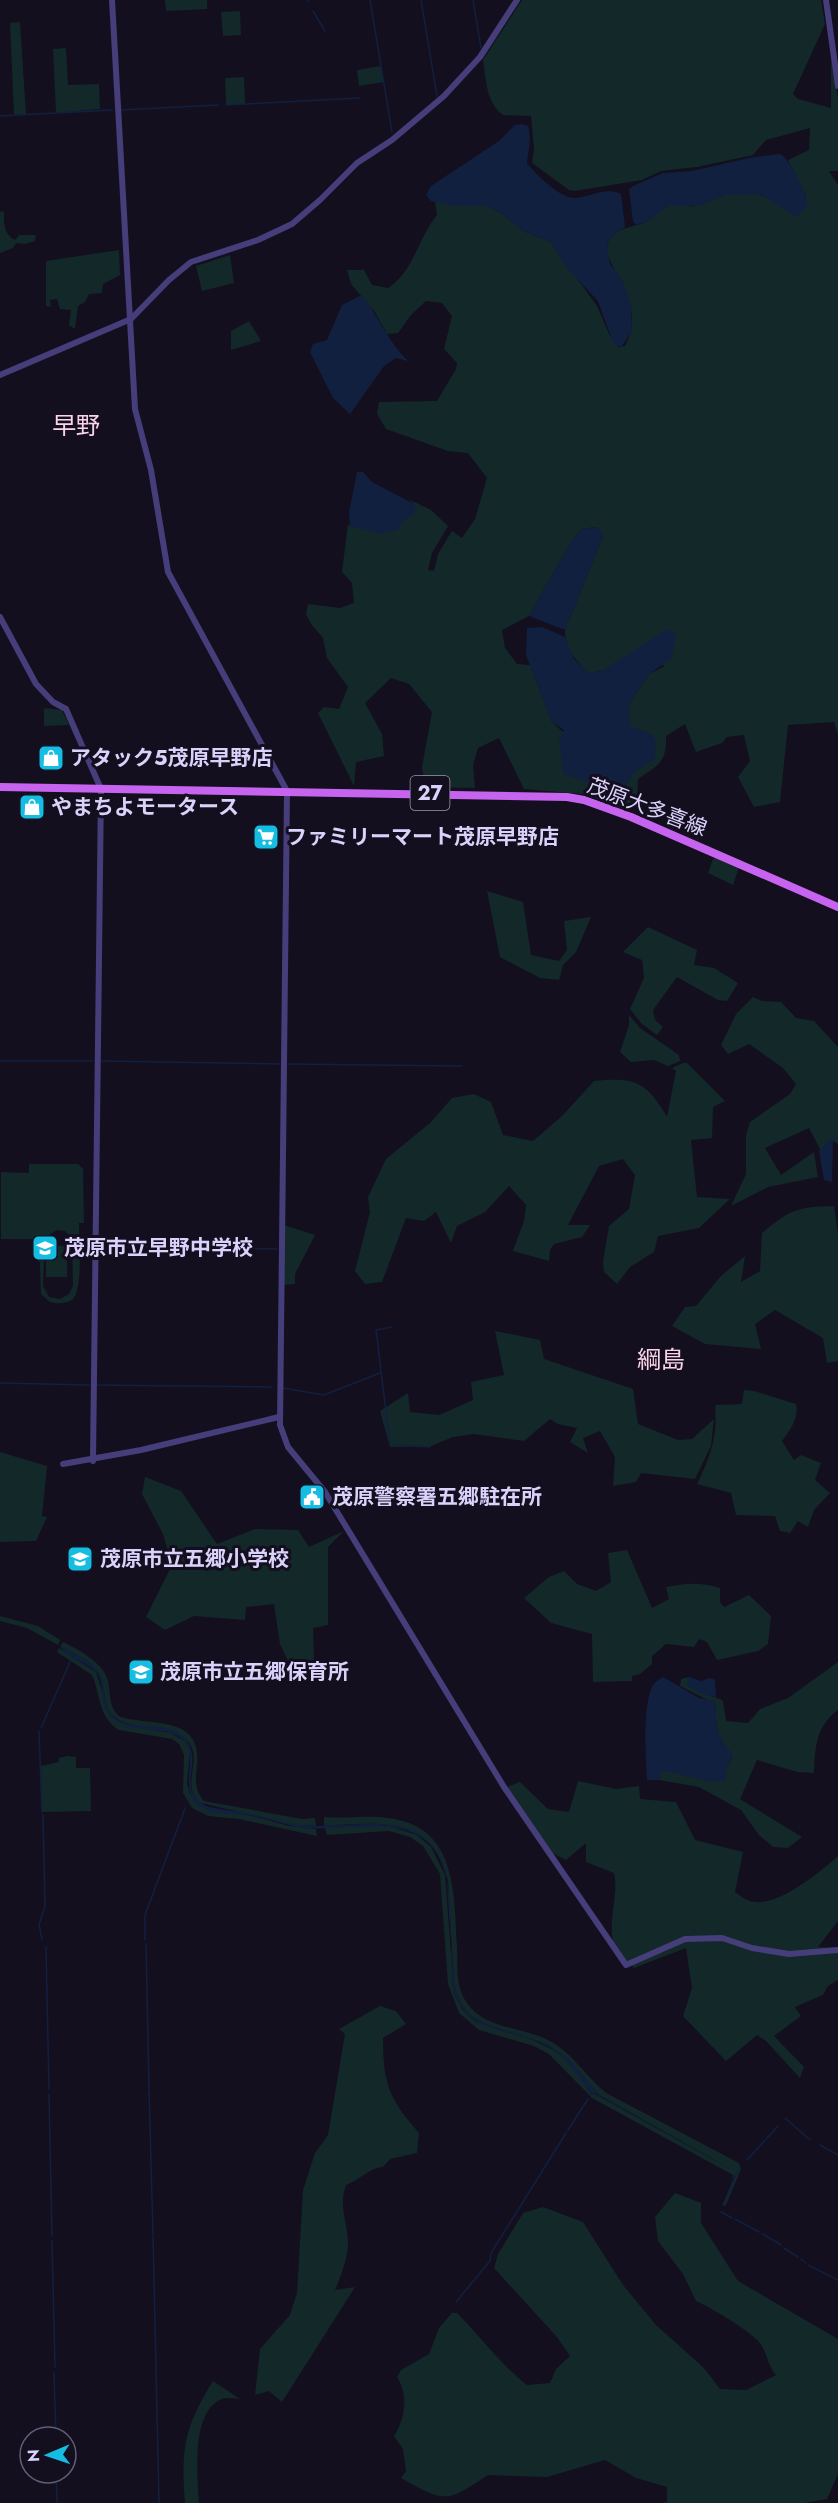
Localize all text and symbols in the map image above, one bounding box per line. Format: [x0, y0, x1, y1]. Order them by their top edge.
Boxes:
district label: 早野 [52, 408, 100, 443]
shop icon: アタック5茂原早野店 [36, 743, 66, 773]
place label: アタック5茂原早野店 [70, 743, 273, 773]
street label: 茂原大多喜線 [583, 770, 711, 844]
road number: 27 [410, 776, 450, 810]
shop icon: やまちよモータース [17, 792, 47, 822]
place label: やまちよモータース [51, 792, 239, 822]
supermarket icon: ファミリーマート茂原早野店 [251, 822, 281, 852]
place label: ファミリーマート茂原早野店 [286, 822, 559, 852]
school or university icon: 茂原市立早野中学校 [30, 1233, 60, 1263]
place label: 茂原市立早野中学校 [64, 1233, 253, 1263]
district label: 綱島 [637, 1342, 685, 1377]
public building icon: 茂原警察署五郷駐在所 [297, 1482, 327, 1512]
place label: 茂原警察署五郷駐在所 [332, 1482, 542, 1512]
school or university icon: 茂原市立五郷小学校 [65, 1544, 95, 1574]
place label: 茂原市立五郷小学校 [100, 1544, 289, 1574]
school or university icon: 茂原市立五郷保育所 [126, 1657, 156, 1687]
place label: 茂原市立五郷保育所 [160, 1657, 349, 1687]
north arrow [18, 2425, 78, 2485]
text: N [22, 2449, 45, 2462]

